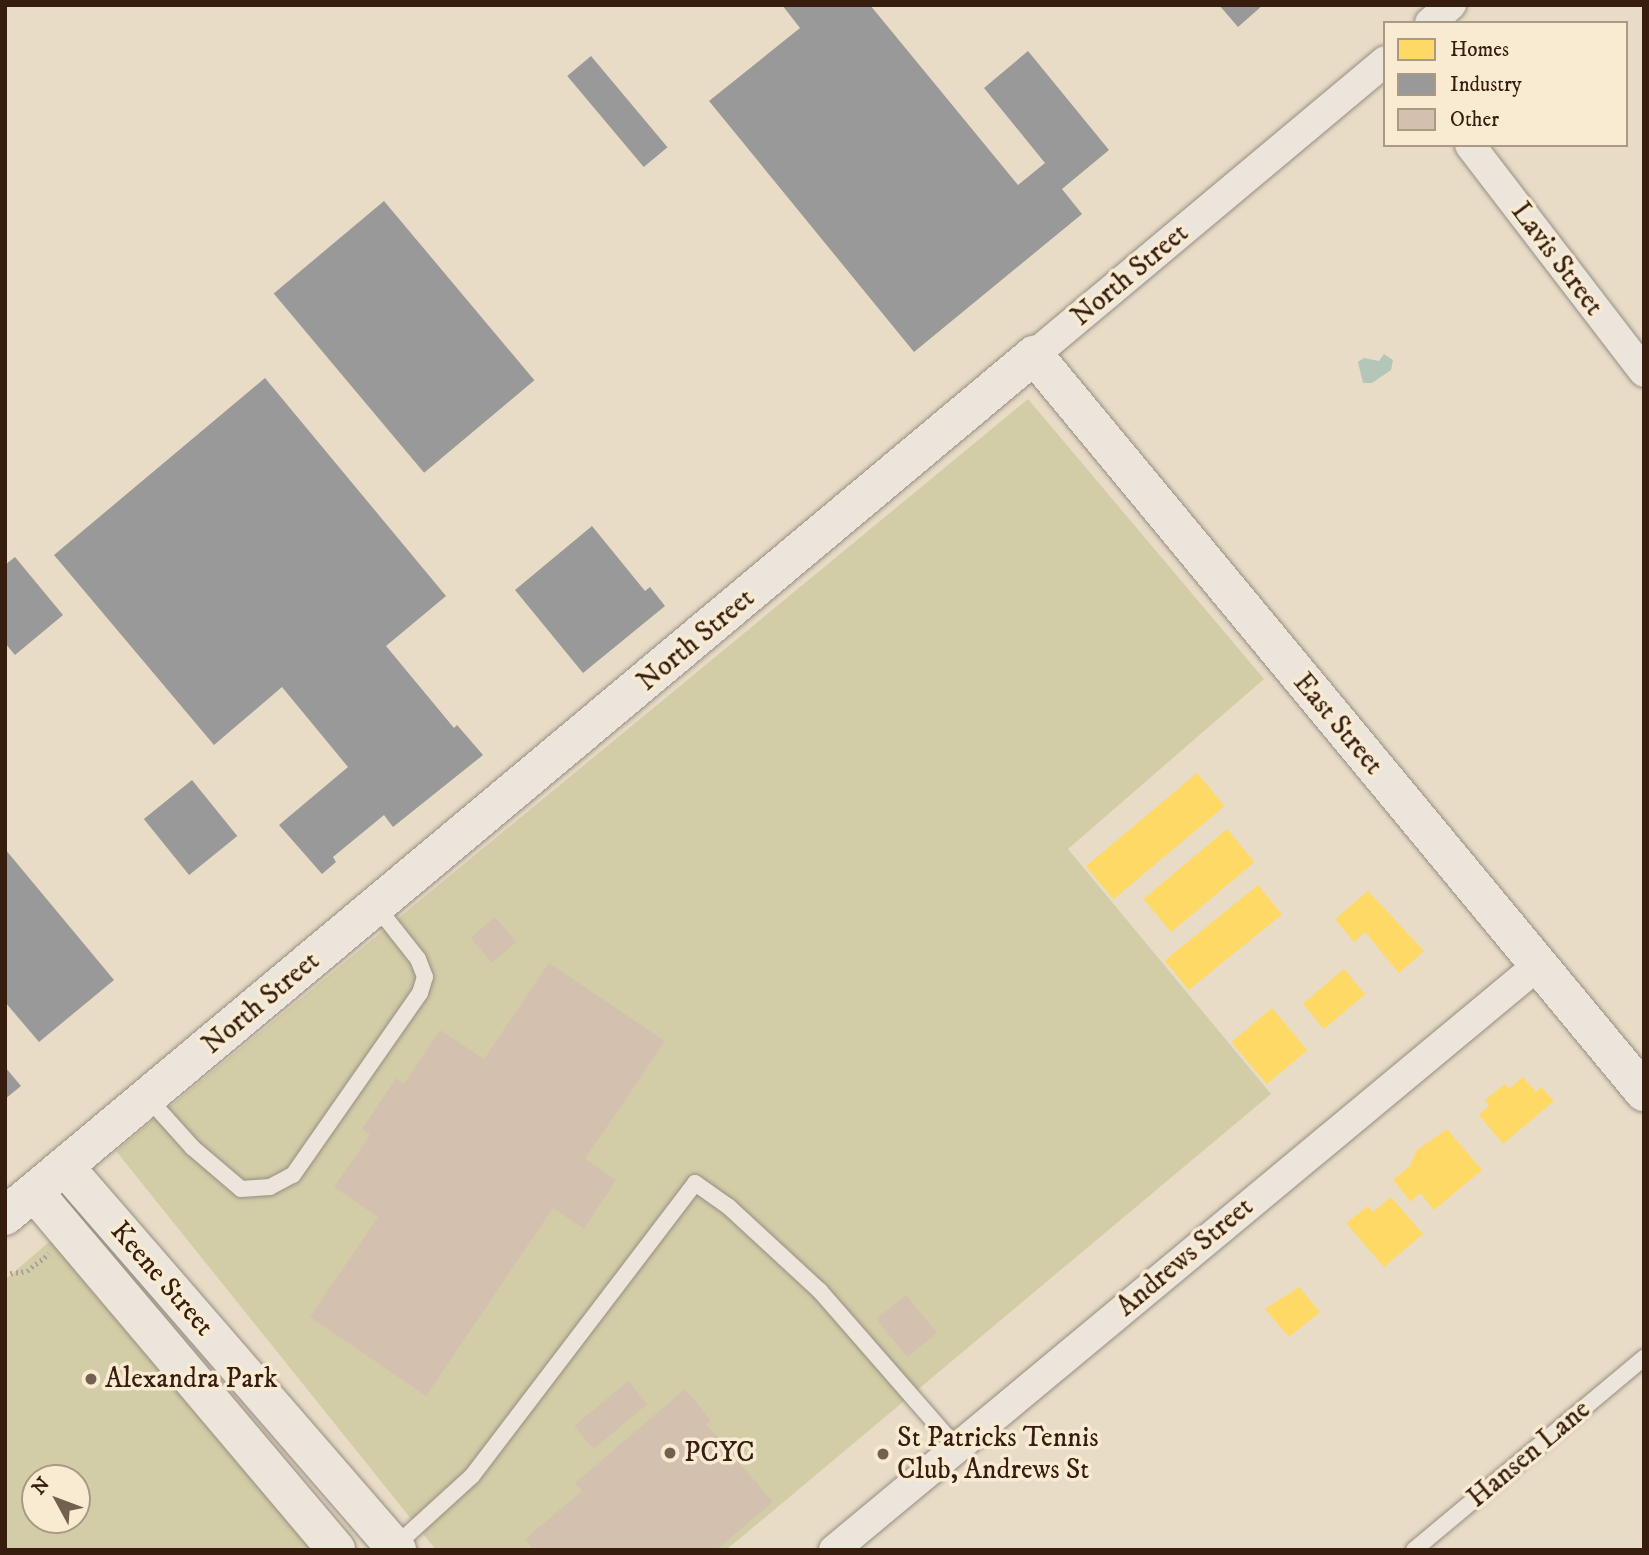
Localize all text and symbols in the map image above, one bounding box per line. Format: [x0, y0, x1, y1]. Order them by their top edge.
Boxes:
legend [1383, 21, 1628, 147]
text: Homes [1450, 37, 1509, 63]
text: Industry [1450, 72, 1522, 98]
text: Other [1450, 107, 1499, 133]
street label: Lavis Street [1504, 196, 1610, 322]
street label: North Street [1065, 216, 1195, 334]
street label: North Street [631, 581, 761, 699]
street label: East Street [1286, 666, 1390, 782]
street label: North Street [196, 944, 326, 1062]
street label: Andrews Street [1110, 1190, 1260, 1324]
street label: Keene Street [103, 1215, 221, 1343]
place label: Alexandra Park [105, 1362, 278, 1396]
marker: Alexandra Park [83, 1371, 99, 1387]
street label: Hansen Lane [1461, 1393, 1597, 1515]
place label: St Patricks Tennis Club, Andrews St [897, 1421, 1098, 1487]
place label: PCYC [684, 1436, 755, 1470]
marker: PCYC [662, 1445, 678, 1461]
marker: St Patricks Tennis Club, Andrews St [875, 1446, 891, 1462]
north arrow [21, 1464, 91, 1534]
text: N [27, 1473, 55, 1500]

